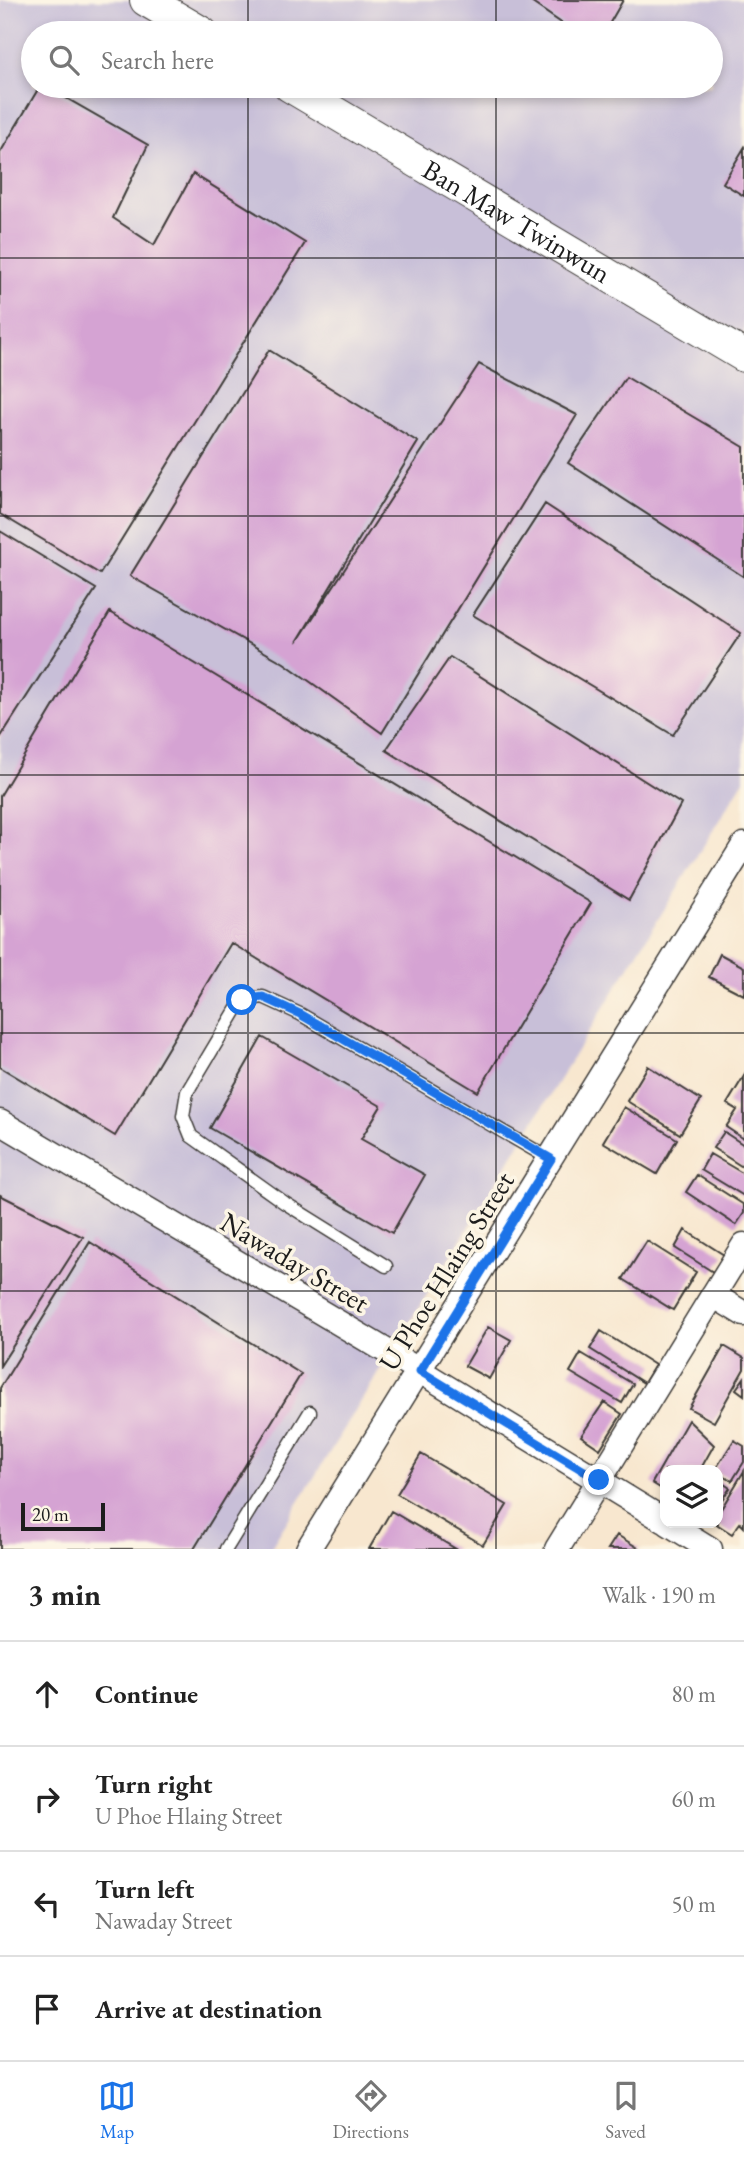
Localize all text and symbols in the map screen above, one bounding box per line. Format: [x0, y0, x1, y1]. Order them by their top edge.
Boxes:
search box [21, 21, 723, 98]
icon: search [45, 41, 83, 79]
text: Search here [101, 43, 214, 77]
street label: Ban Maw Twinwun [416, 151, 618, 291]
route start [226, 984, 257, 1015]
street label: U Phoe Hlaing Street [370, 1165, 522, 1377]
street label: Nawaday Street [214, 1204, 376, 1321]
route end [583, 1464, 614, 1495]
map controls [660, 1465, 723, 1528]
button: layers [660, 1465, 723, 1528]
scale bar [21, 1500, 105, 1532]
text: 20 m [32, 1502, 69, 1527]
text: 3 min [28, 1575, 101, 1614]
text: Walk · 190 m [602, 1580, 716, 1610]
icon: ahead [28, 1675, 66, 1713]
text: Continue [95, 1677, 198, 1711]
text: 80 m [671, 1679, 716, 1709]
text: Turn right [95, 1767, 213, 1801]
icon: right [28, 1780, 66, 1818]
text: 60 m [671, 1784, 716, 1814]
text: U Phoe Hlaing Street [95, 1801, 282, 1831]
text: Turn left [95, 1872, 194, 1906]
icon: left [28, 1885, 66, 1923]
text: 50 m [671, 1889, 716, 1919]
text: Nawaday Street [95, 1906, 232, 1936]
icon: arrive [28, 1990, 66, 2028]
text: Arrive at destination [95, 1992, 322, 2026]
tab: Map [98, 2077, 136, 2144]
tab: Directions [332, 2077, 409, 2144]
tab: Saved [605, 2077, 646, 2144]

